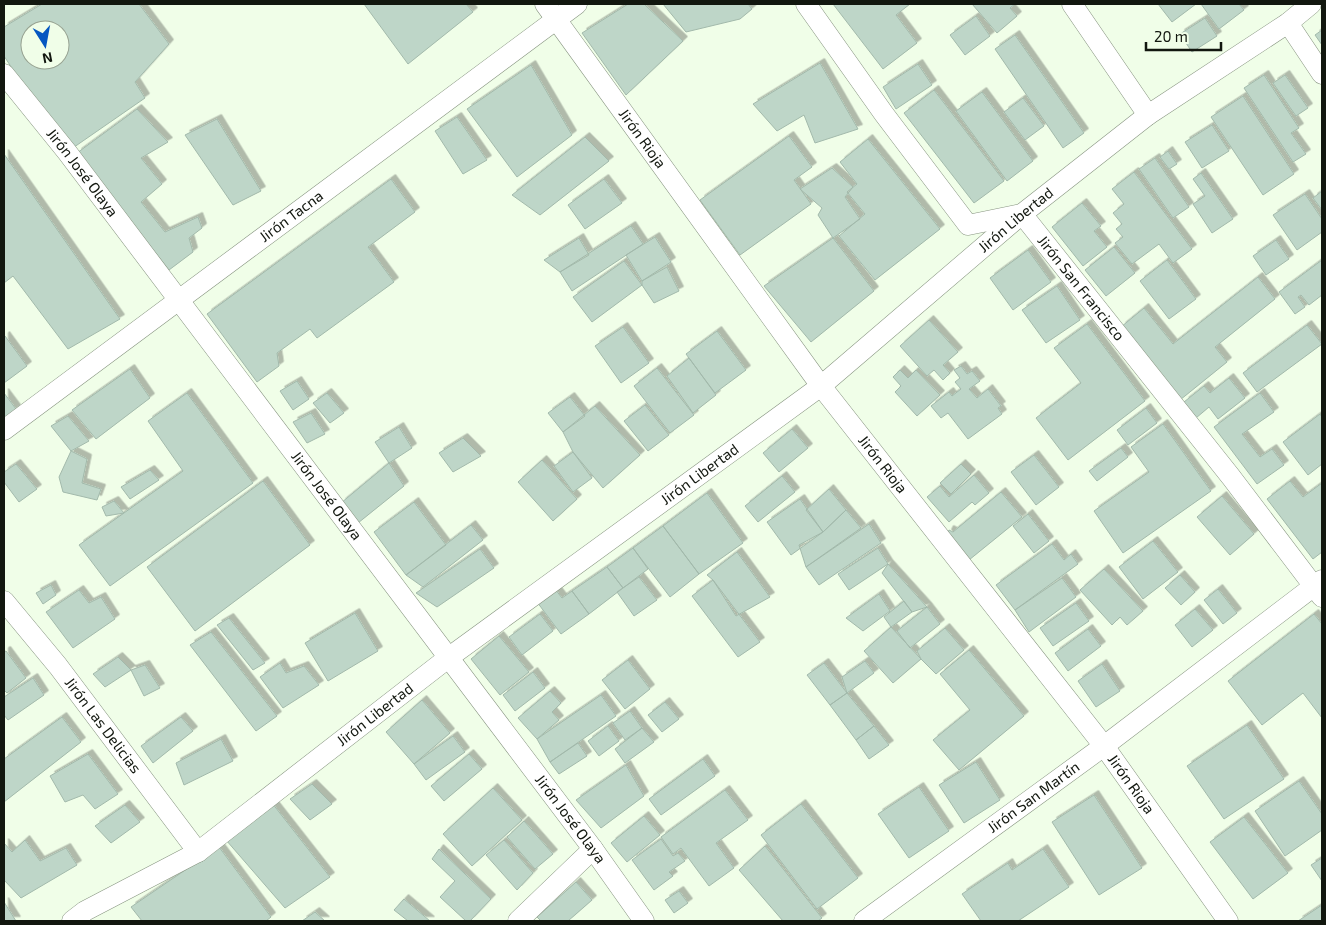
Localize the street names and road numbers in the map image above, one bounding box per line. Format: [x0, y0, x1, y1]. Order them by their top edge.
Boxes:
street label: Jirón Rioja [616, 105, 670, 171]
street label: Jirón José Olaya [43, 124, 123, 220]
street label: Jirón Libertad [974, 183, 1056, 256]
street label: Jirón Tacna [255, 186, 326, 245]
street label: Jirón San Francisco [1035, 231, 1129, 344]
street label: Jirón Rioja [855, 431, 912, 496]
street label: Jirón Libertad [657, 439, 742, 508]
street label: Jirón José Olaya [288, 447, 367, 543]
street label: Jirón Las Delicias [62, 673, 145, 776]
street label: Jirón Libertad [333, 679, 416, 749]
street label: Jirón Rioja [1105, 750, 1159, 817]
street label: Jirón San Martín [983, 757, 1083, 836]
street label: Jirón José Olaya [532, 771, 610, 867]

